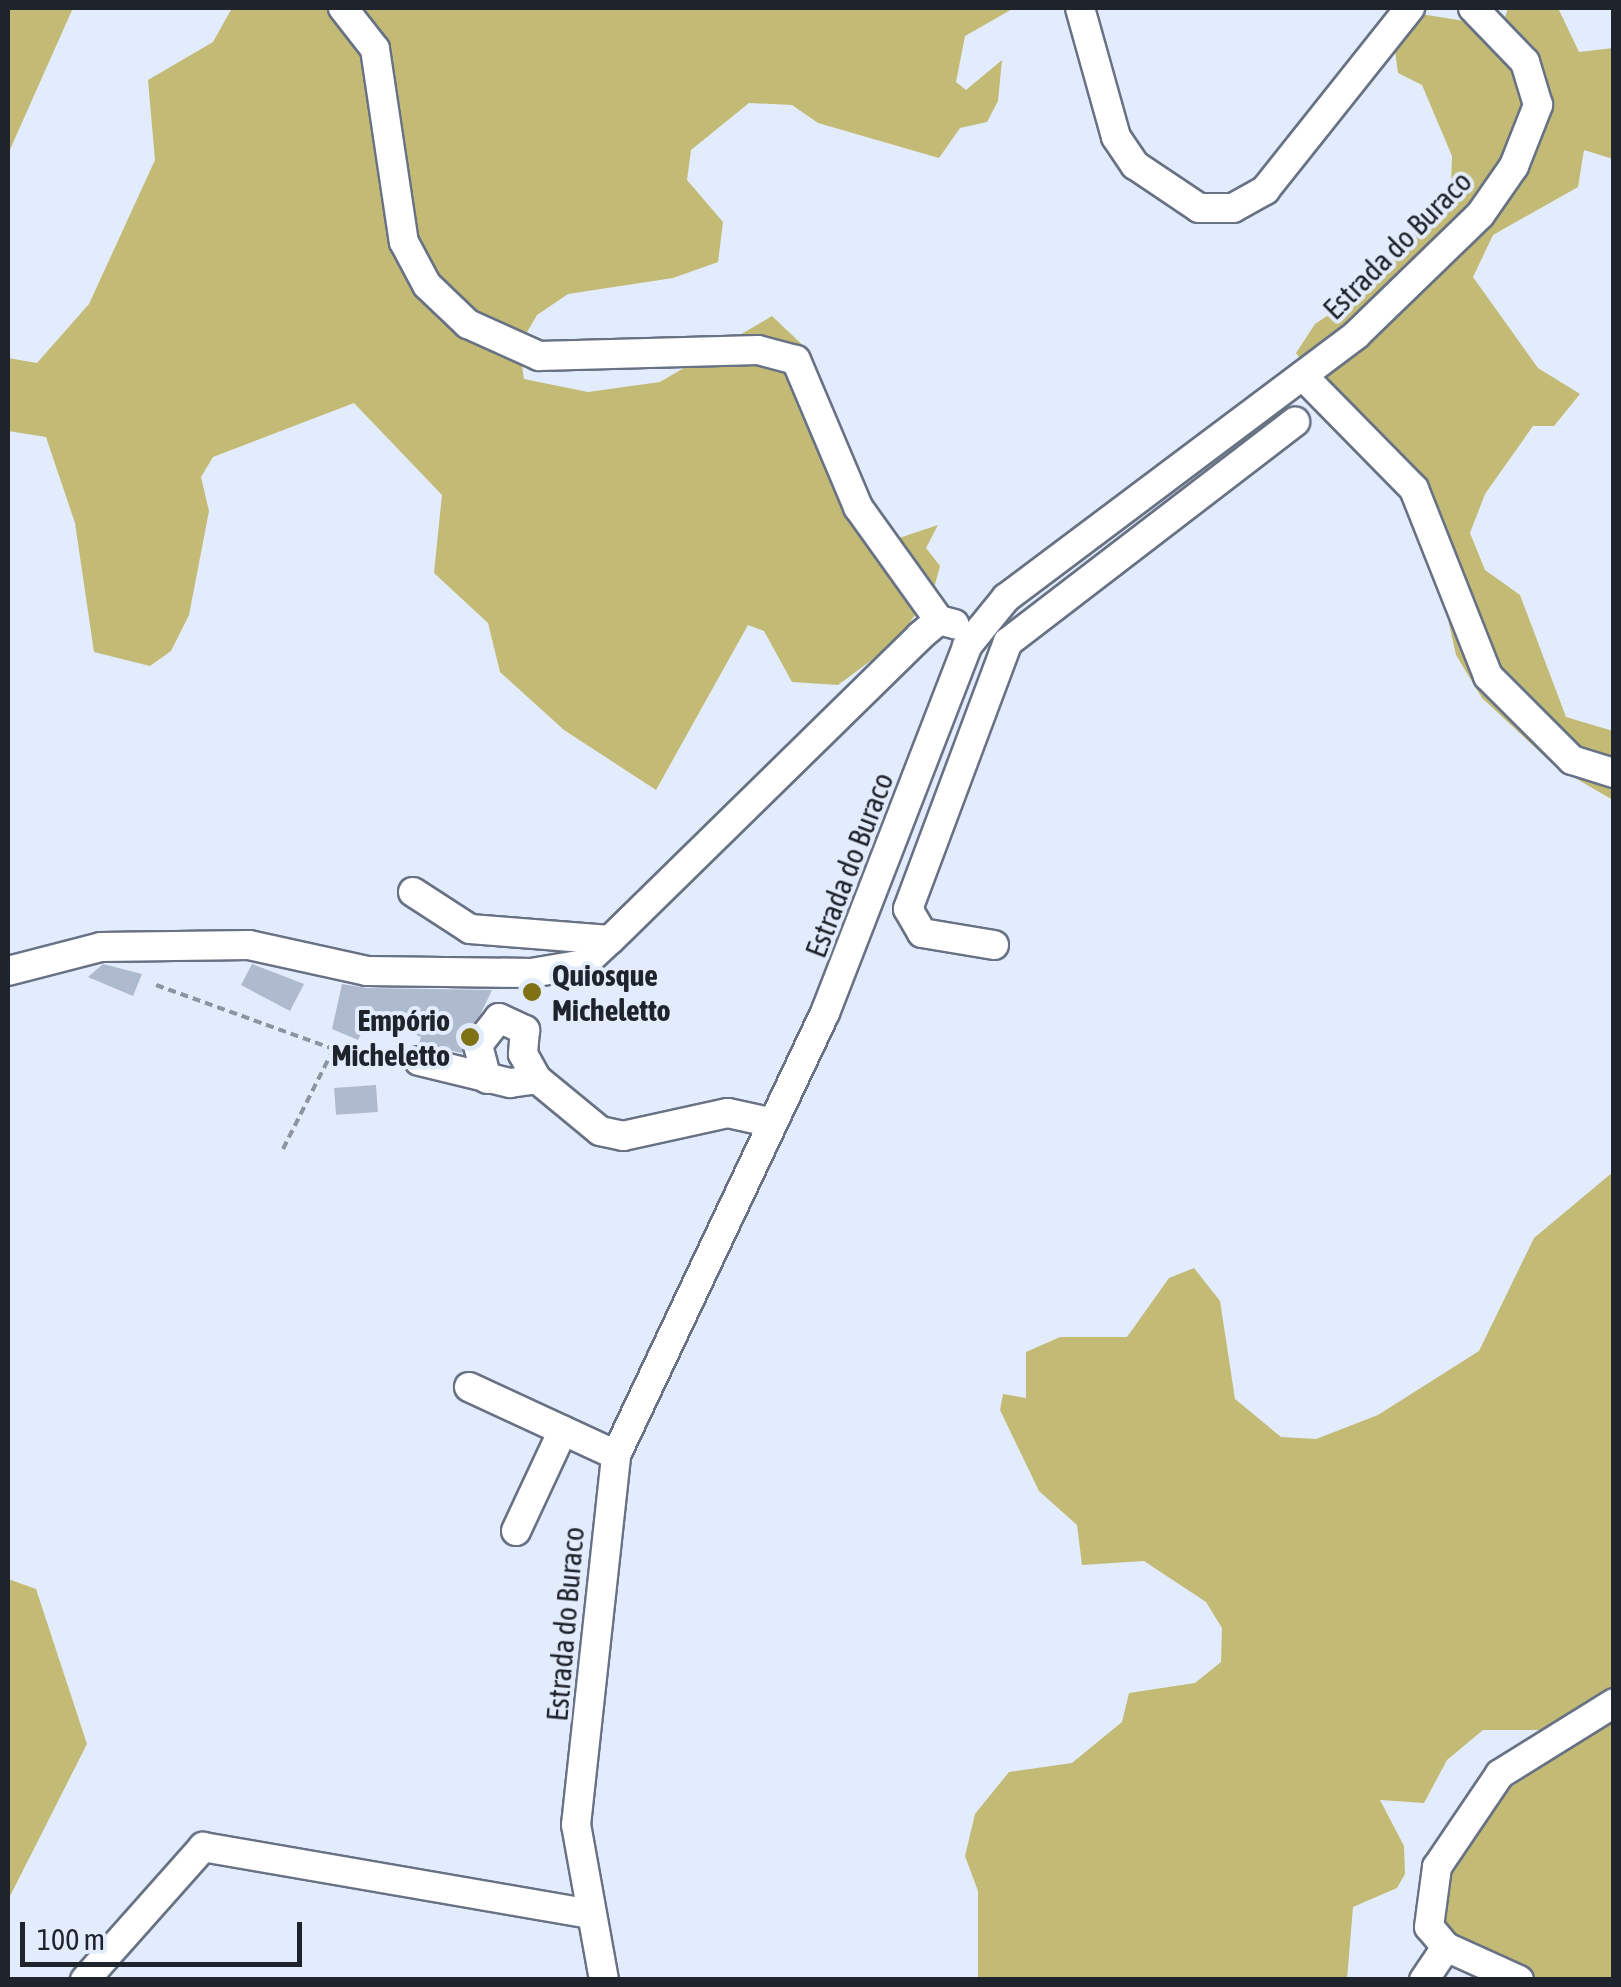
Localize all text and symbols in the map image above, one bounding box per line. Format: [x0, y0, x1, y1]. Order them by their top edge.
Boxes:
street label: Estrada do Buraco [1315, 163, 1479, 327]
street label: Estrada do Buraco [797, 768, 901, 962]
place label: Quiosque Micheletto [552, 957, 671, 1028]
marker: Quiosque Micheletto [521, 981, 543, 1003]
place label: Empório Micheletto [331, 1002, 450, 1072]
marker: Empório Micheletto [459, 1026, 481, 1048]
street label: Estrada do Buraco [539, 1525, 591, 1723]
scale bar [25, 1902, 308, 1964]
text: 100 m [37, 1922, 105, 1956]

